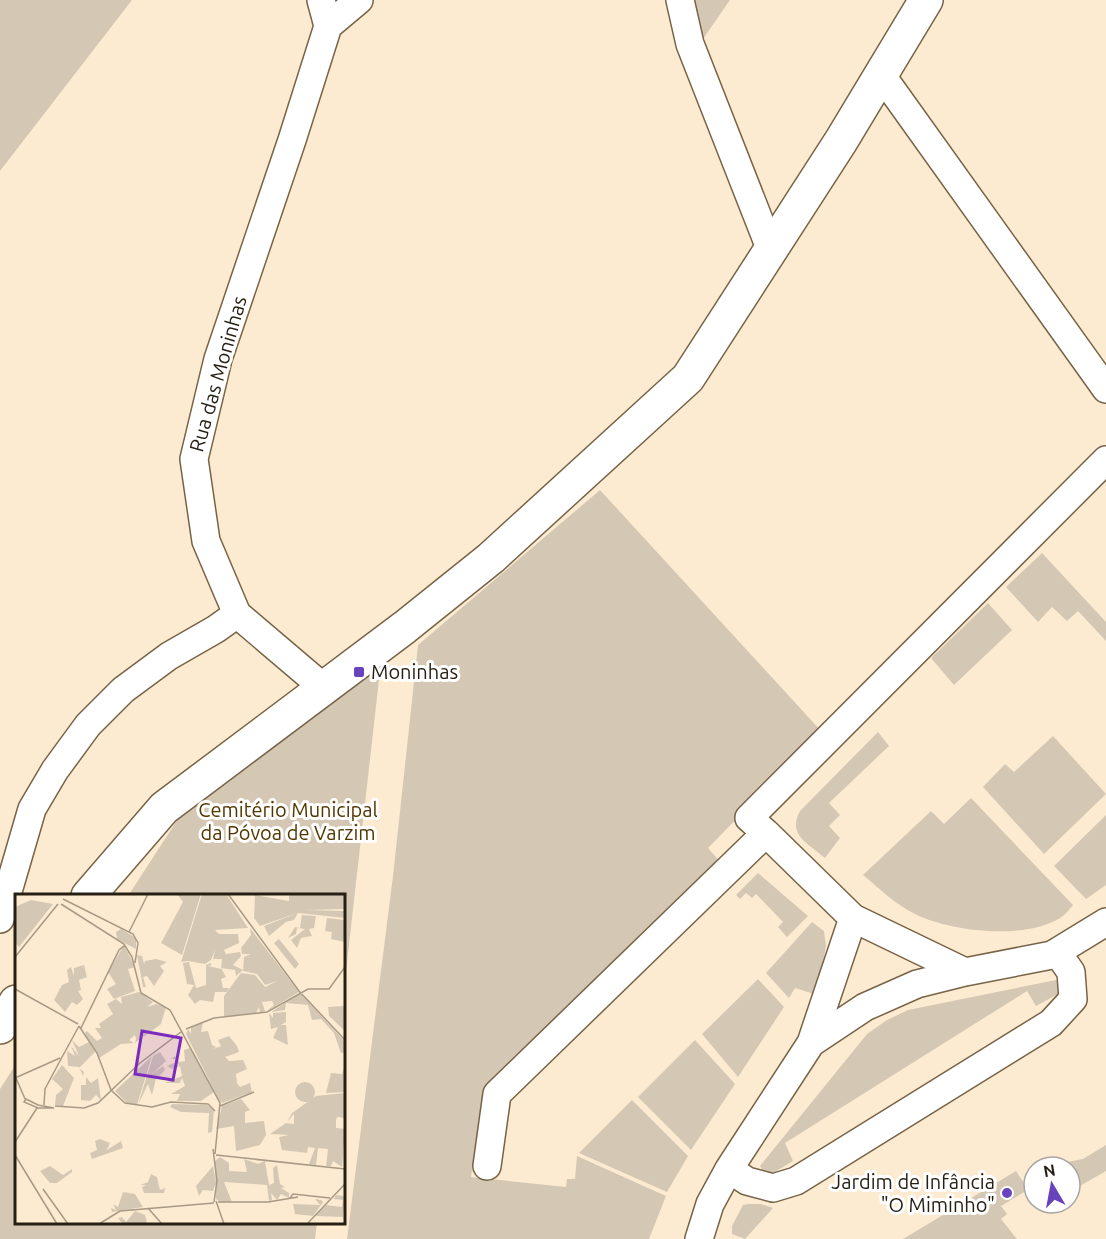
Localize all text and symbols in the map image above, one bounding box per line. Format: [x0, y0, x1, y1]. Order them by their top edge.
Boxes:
street label: Rua das Moninhas [184, 293, 251, 454]
place label: Moninhas [371, 660, 458, 683]
marker: Moninhas [352, 665, 366, 679]
park label: Cemitério Municipal da Póvoa de Varzim [198, 798, 378, 844]
inset map [15, 894, 345, 1224]
north arrow [1022, 1155, 1082, 1215]
text: N [1042, 1160, 1057, 1180]
place label: Jardim de Infância "O Miminho" [831, 1170, 995, 1216]
marker: Jardim de Infância "O Miminho" [1000, 1186, 1014, 1200]

